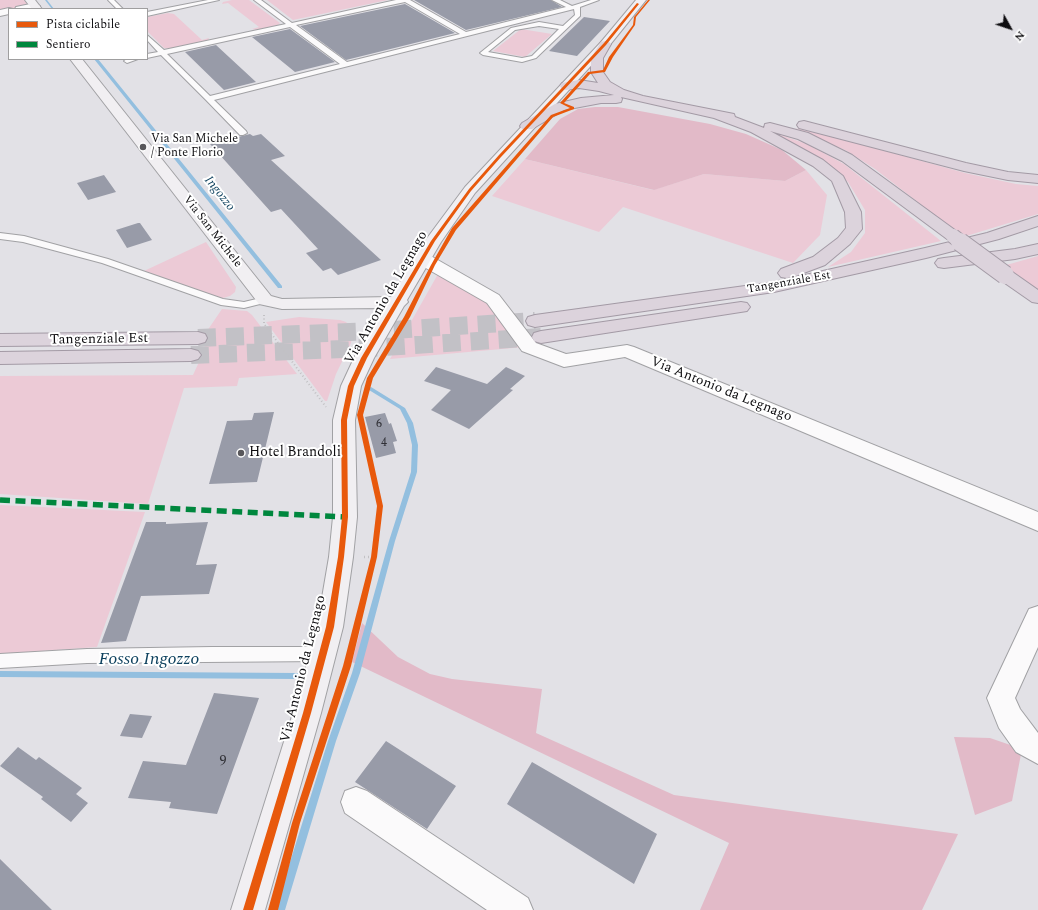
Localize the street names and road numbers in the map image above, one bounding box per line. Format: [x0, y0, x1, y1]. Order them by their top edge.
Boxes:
street label: Via San Michele [180, 193, 244, 271]
street label: Via Antonio da Legnago [342, 228, 432, 368]
street label: Tangenziale Est [746, 269, 832, 297]
street label: Tangenziale Est [50, 331, 148, 349]
street label: Via Antonio da Legnago [648, 354, 794, 426]
street label: Via Antonio da Legnago [278, 594, 330, 744]

